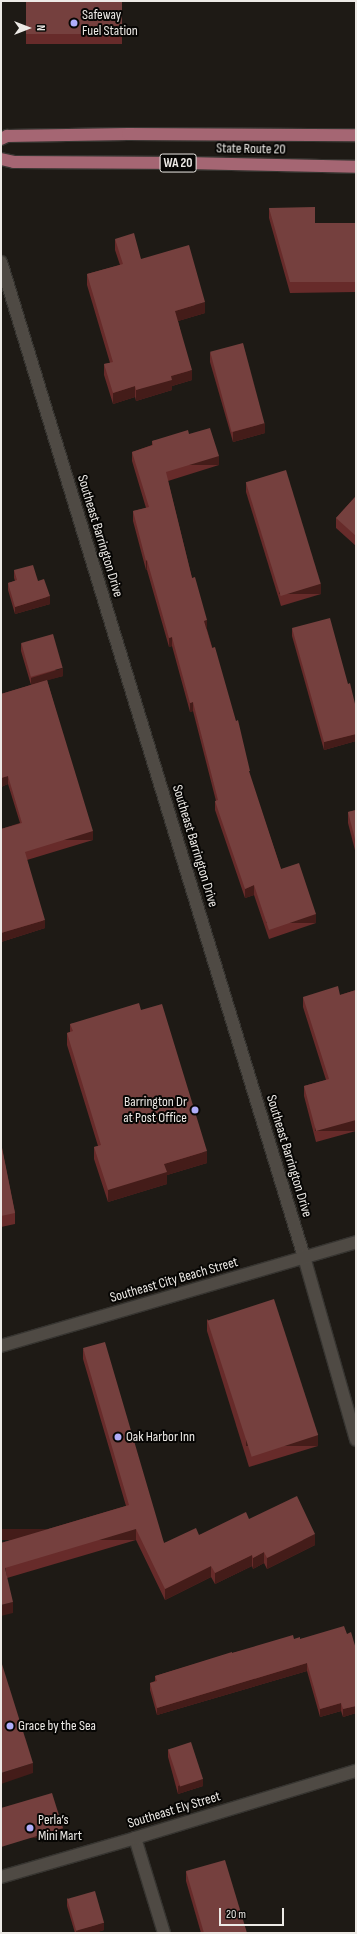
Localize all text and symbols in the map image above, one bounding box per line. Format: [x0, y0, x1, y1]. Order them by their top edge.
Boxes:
place label: Safeway Fuel Station [82, 7, 138, 40]
north arrow [8, 8, 48, 48]
marker: Safeway Fuel Station [69, 18, 79, 28]
text: N [34, 25, 47, 31]
street label: State Route 20 [216, 140, 286, 158]
road number: WA 20 [159, 152, 197, 174]
street label: Southeast Barrington Drive [73, 473, 127, 599]
street label: Southeast Barrington Drive [168, 783, 222, 909]
street label: Southeast Barrington Drive [262, 1093, 316, 1219]
place label: Barrington Dr at Post Office [123, 1094, 187, 1126]
marker: Barrington Dr at Post Office [190, 1105, 200, 1115]
street label: Southeast City Beach Street [108, 1254, 240, 1306]
place label: Oak Harbor Inn [126, 1429, 195, 1445]
marker: Oak Harbor Inn [113, 1432, 123, 1442]
place label: Grace by the Sea [18, 1718, 96, 1734]
marker: Grace by the Sea [5, 1721, 15, 1731]
street label: Southeast Ely Street [126, 1788, 222, 1832]
place label: Perla’s Mini Mart [38, 1812, 82, 1844]
marker: Perla’s Mini Mart [25, 1823, 35, 1833]
scale bar [221, 1900, 286, 1926]
text: 20 m [226, 1907, 246, 1922]

